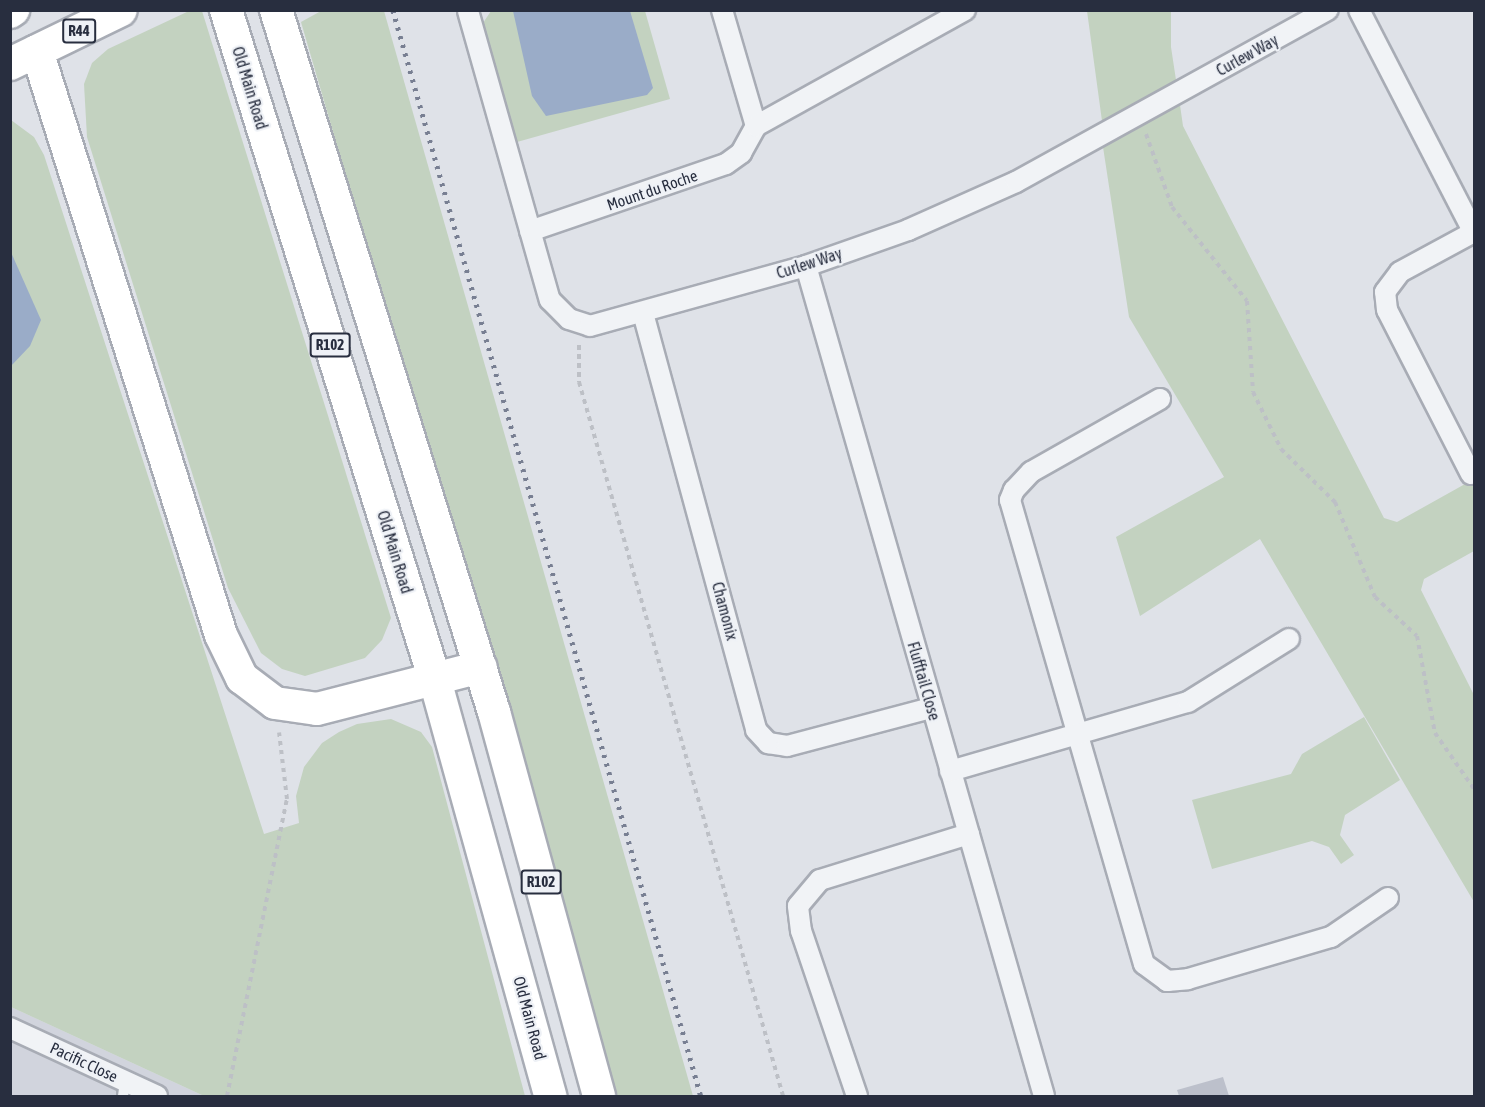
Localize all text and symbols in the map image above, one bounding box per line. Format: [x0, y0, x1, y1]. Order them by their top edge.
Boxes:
road number: R44 [61, 19, 97, 43]
street label: Curlew Way [1213, 30, 1281, 80]
street label: Old Main Road [228, 44, 272, 132]
street label: Mount du Roche [604, 166, 700, 214]
street label: Curlew Way [774, 243, 844, 283]
road number: R102 [309, 333, 351, 357]
street label: Old Main Road [373, 508, 417, 596]
street label: Chamonix [708, 580, 742, 642]
street label: Flufftail Close [904, 639, 944, 723]
road number: R102 [520, 870, 562, 894]
street label: Old Main Road [510, 974, 550, 1062]
street label: Pacific Close [47, 1038, 121, 1086]

